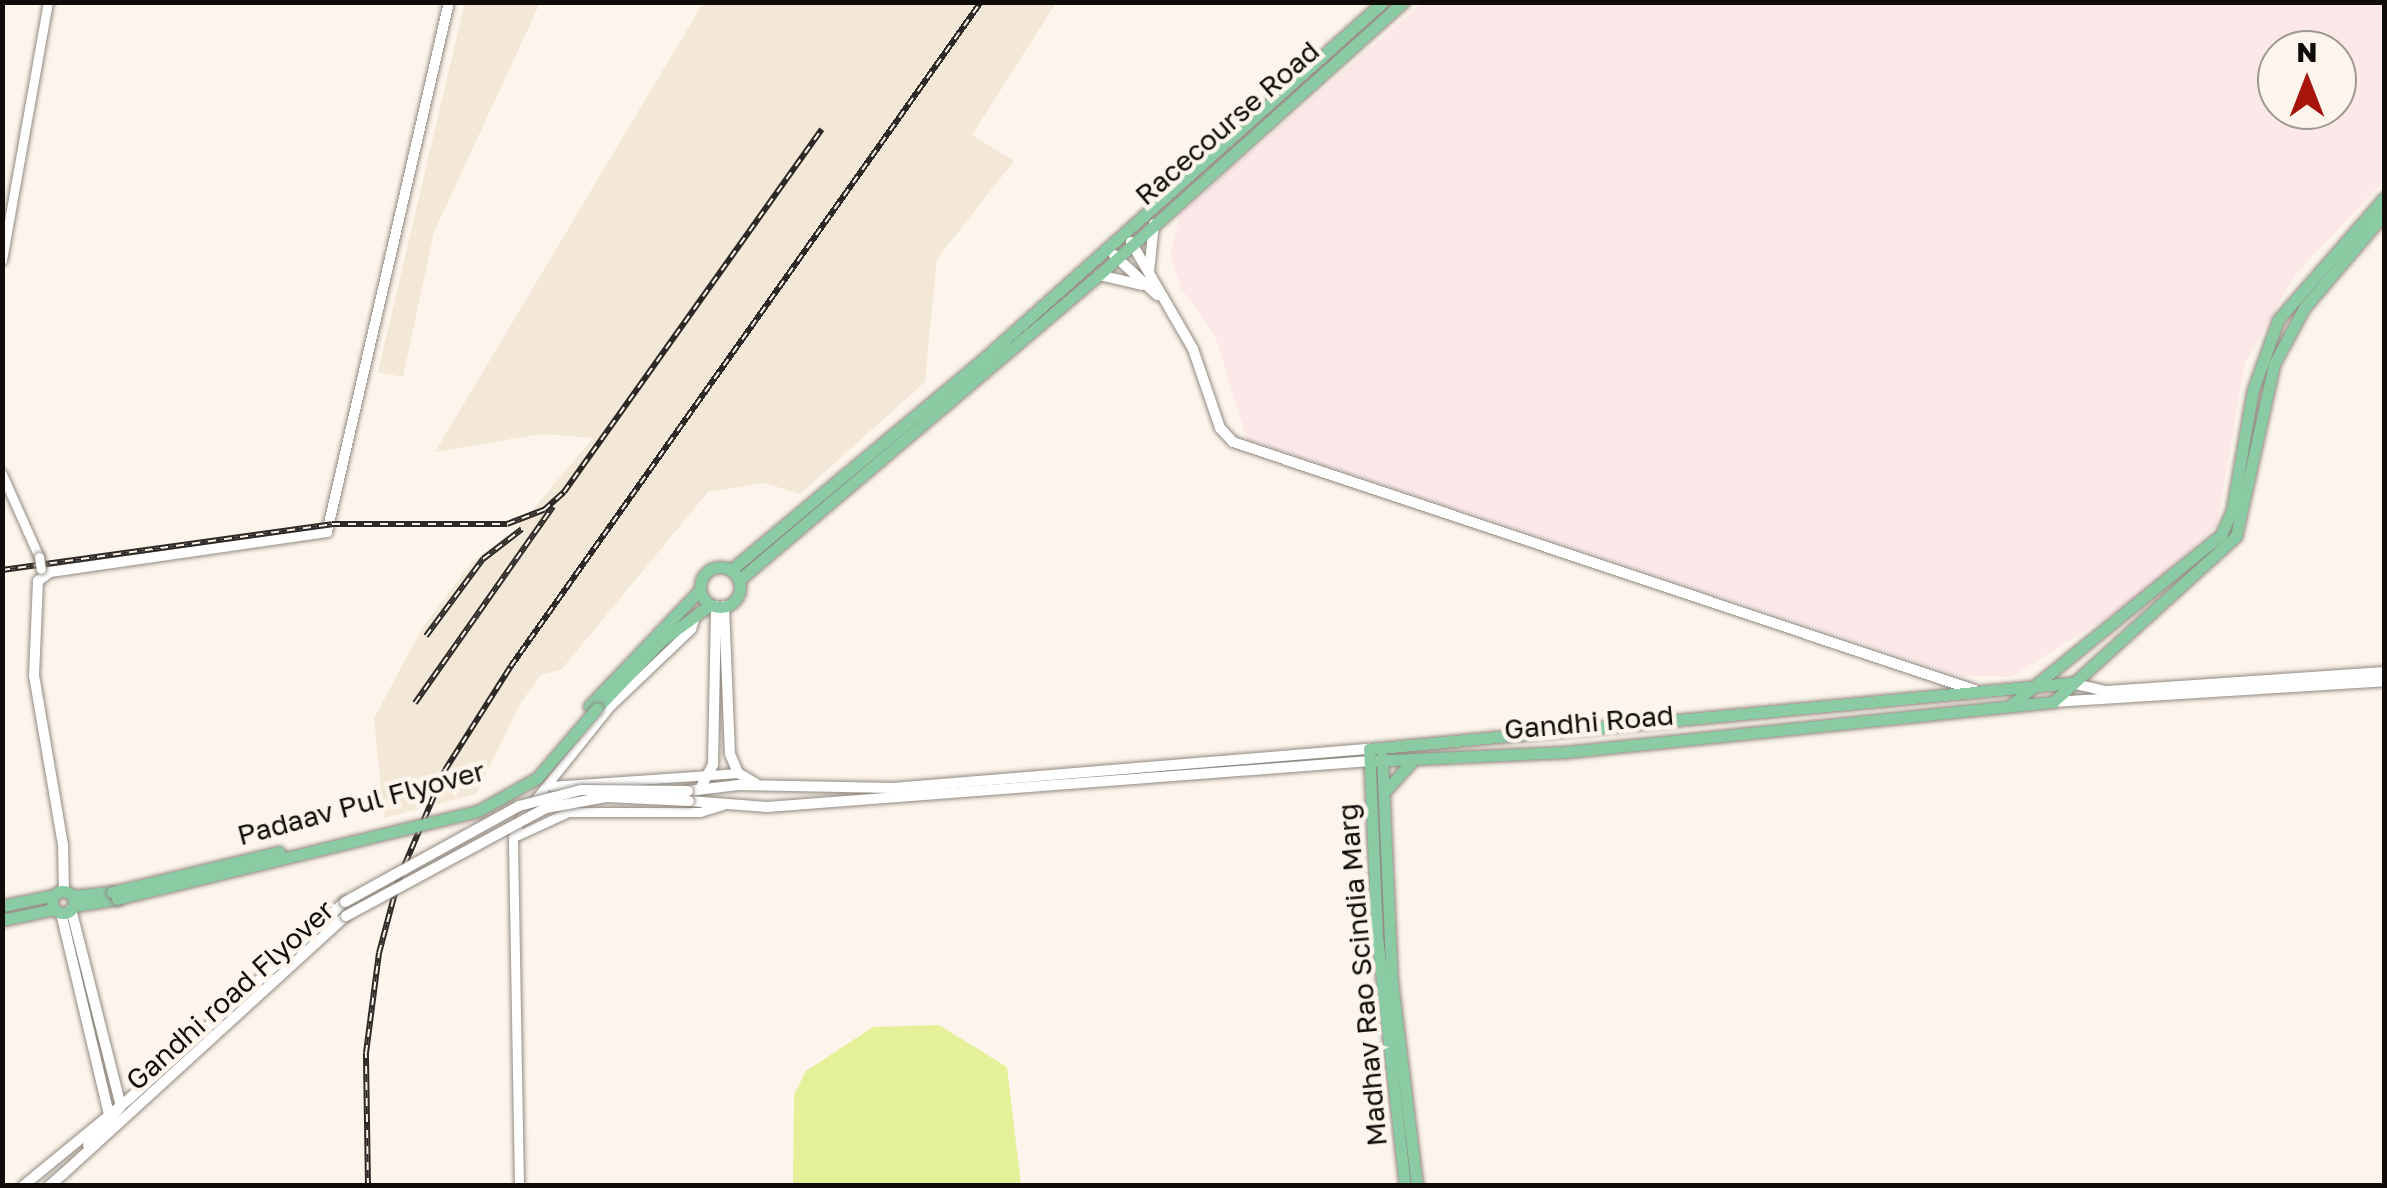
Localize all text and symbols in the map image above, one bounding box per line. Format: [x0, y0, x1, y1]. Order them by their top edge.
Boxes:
north arrow [2257, 30, 2357, 130]
street label: Racecourse Road [1128, 34, 1326, 212]
text: N [2296, 35, 2318, 68]
street label: Gandhi Road [1503, 698, 1675, 746]
street label: Padaav Pul Flyover [234, 754, 488, 852]
street label: Madhav Rao Scindia Marg [1330, 802, 1394, 1148]
street label: Gandhi road Flyover [119, 893, 341, 1097]

